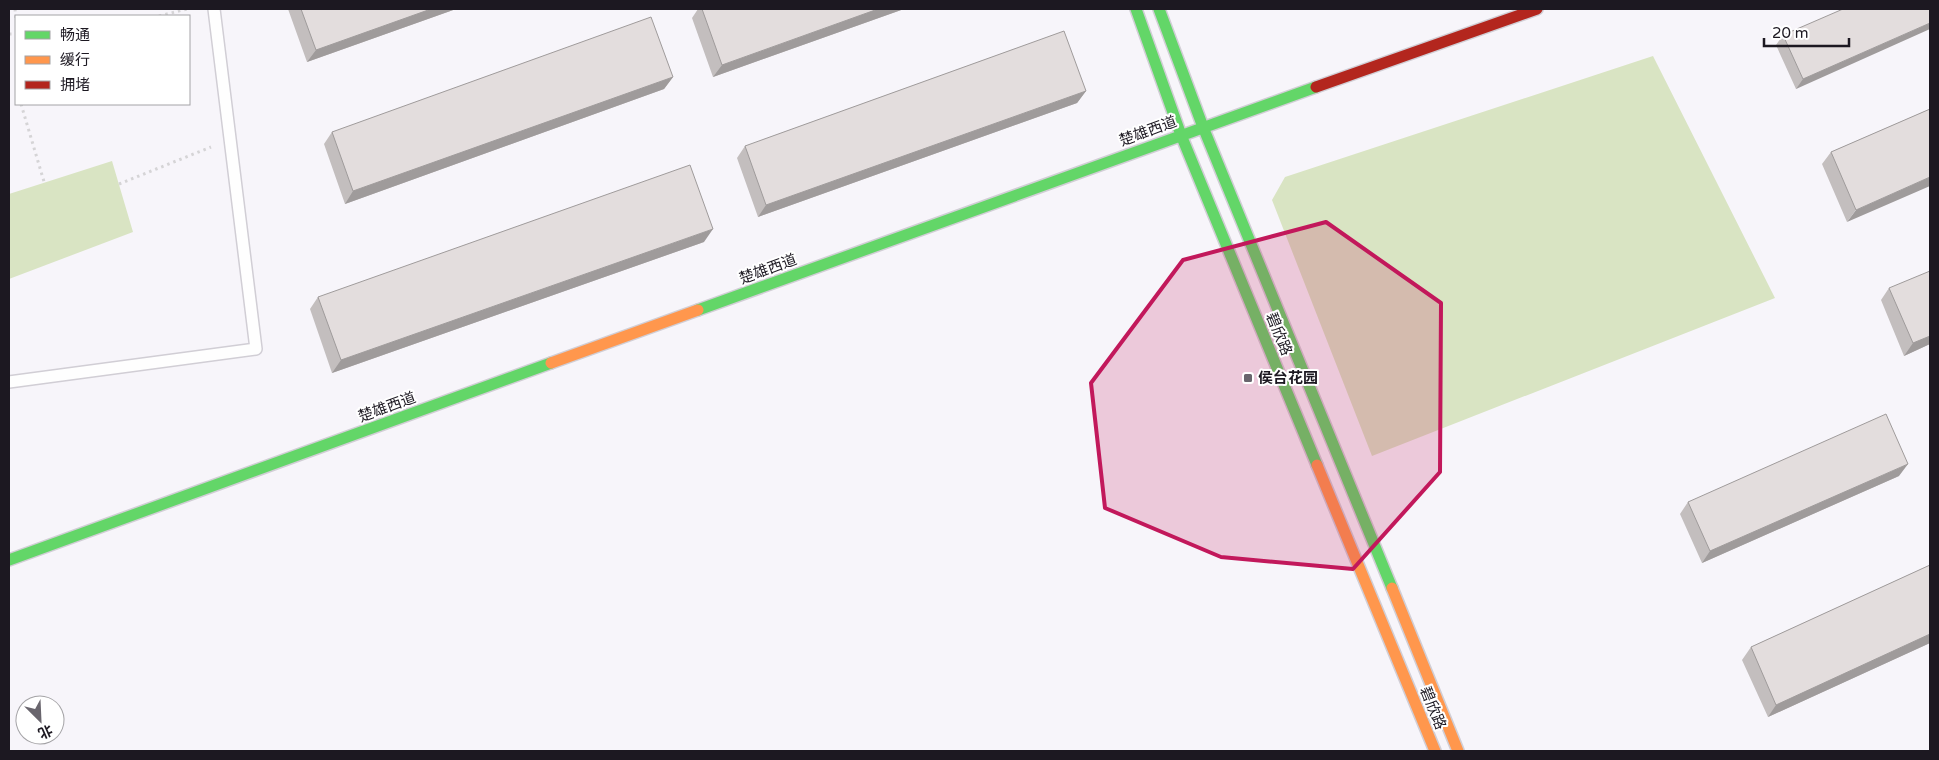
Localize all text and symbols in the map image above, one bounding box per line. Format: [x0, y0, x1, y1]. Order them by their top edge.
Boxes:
legend [15, 15, 190, 105]
scale bar [1764, 15, 1849, 47]
text: 20 m [1772, 24, 1809, 42]
text: 畅通 [60, 26, 90, 44]
text: 缓行 [60, 51, 90, 69]
text: 拥堵 [60, 76, 90, 94]
street label: 楚雄西道 [1117, 112, 1179, 150]
street label: 楚雄西道 [737, 250, 799, 288]
street label: 碧欣路 [1262, 310, 1296, 358]
place label: 侯台花园 [1258, 369, 1318, 387]
marker: 侯台花园 [1242, 372, 1254, 384]
street label: 楚雄西道 [356, 388, 418, 426]
street label: 碧欣路 [1416, 684, 1450, 732]
north arrow [15, 695, 65, 745]
text: 北 [35, 721, 55, 742]

